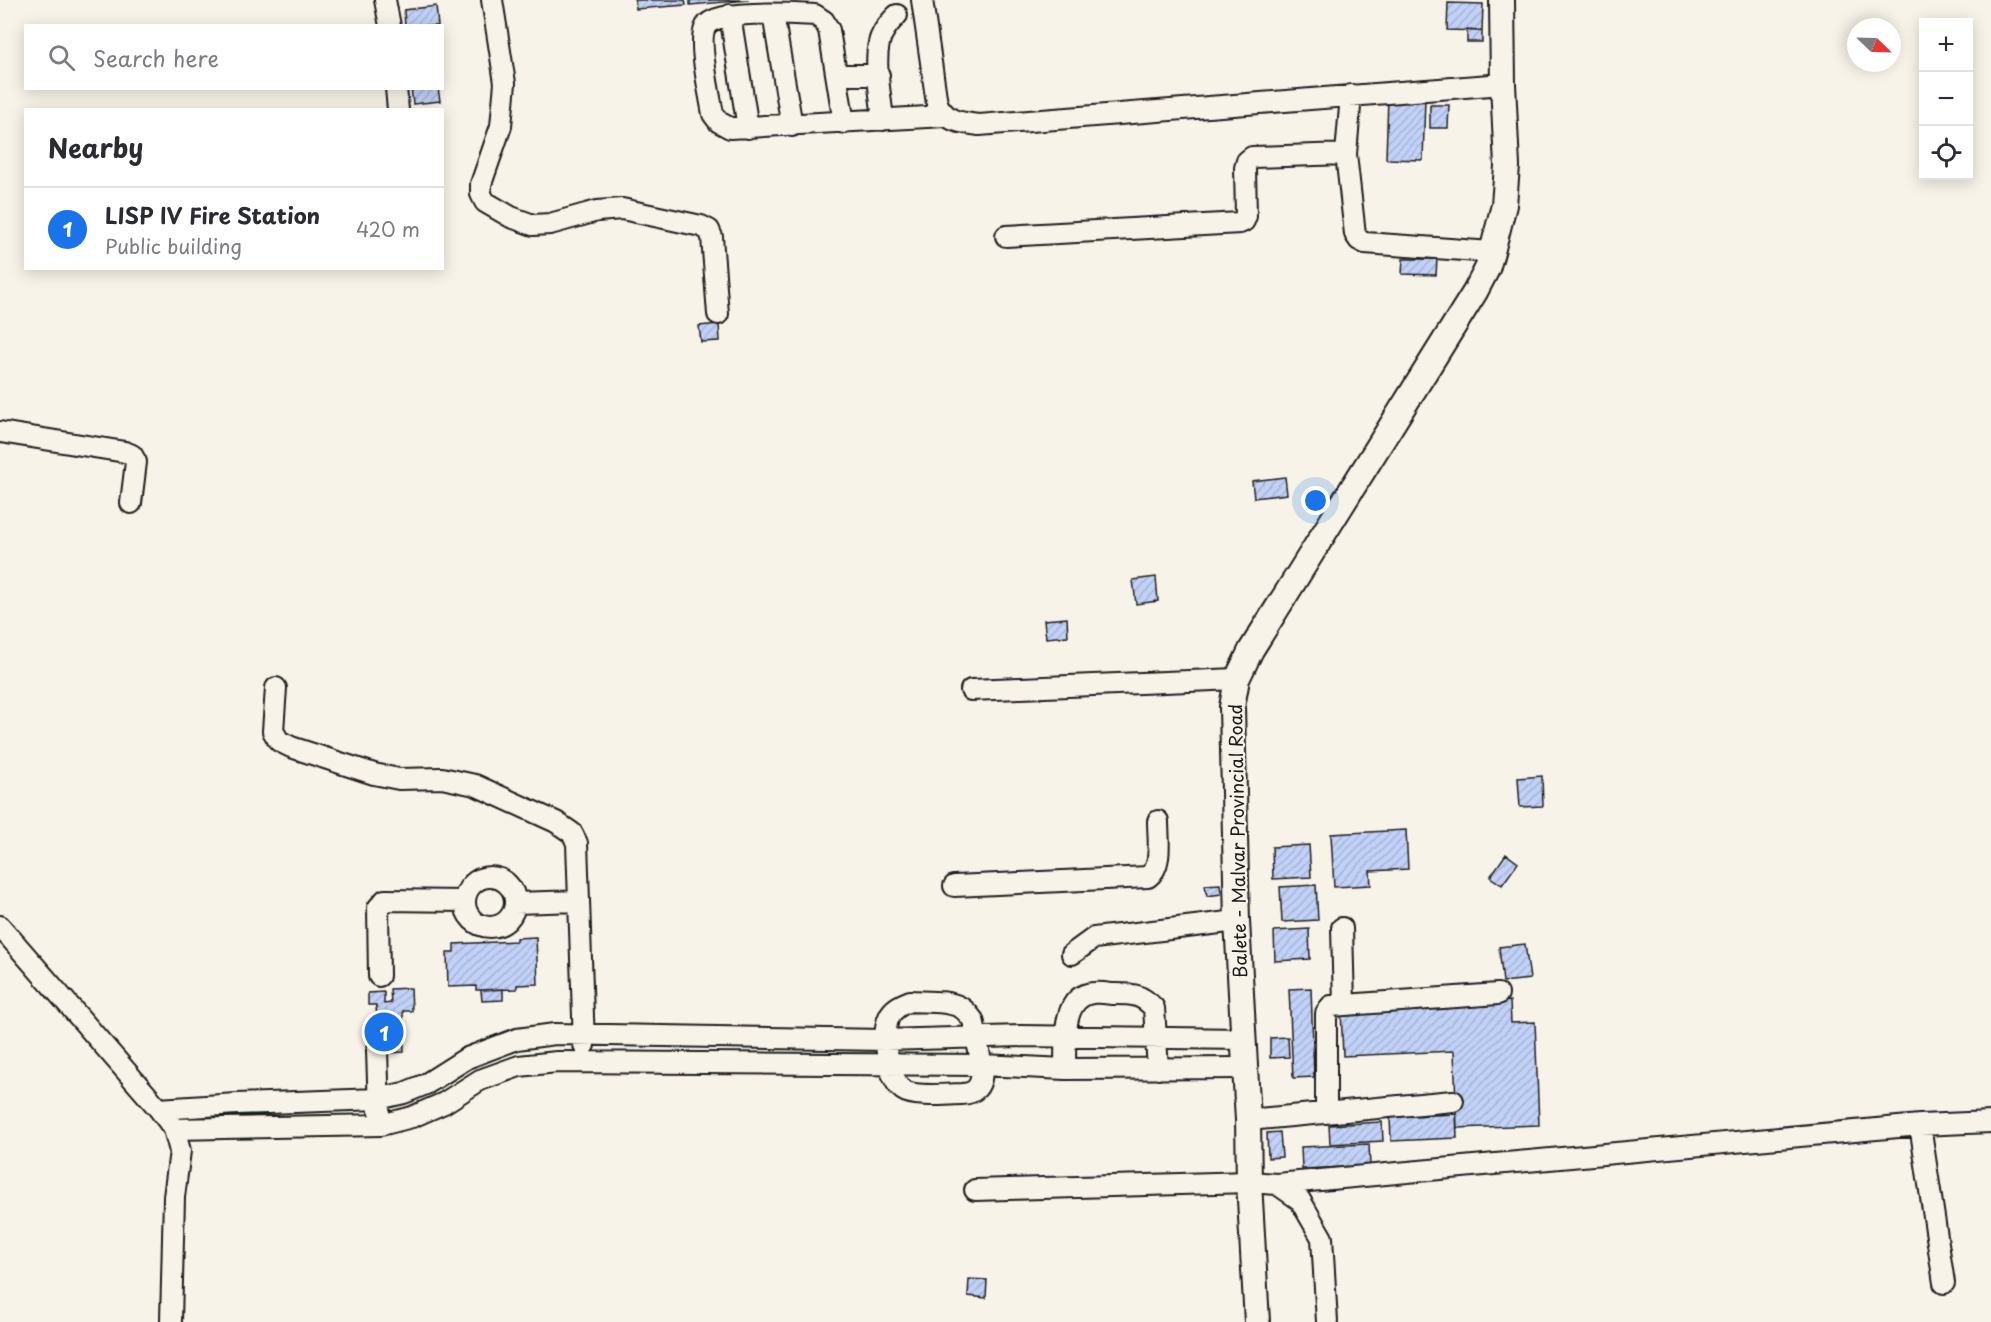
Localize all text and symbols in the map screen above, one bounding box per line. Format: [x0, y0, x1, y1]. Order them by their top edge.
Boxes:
north arrow [1847, 18, 1901, 72]
map controls [1919, 18, 1973, 180]
button: + [1919, 18, 1973, 72]
search box [24, 24, 444, 90]
icon: search [45, 41, 78, 74]
text: Search here [93, 41, 219, 74]
button: − [1919, 72, 1973, 126]
button: locate [1919, 126, 1973, 180]
text: Nearby [48, 128, 143, 167]
text: LISP IV Fire Station [105, 198, 320, 231]
text: 1 [63, 214, 72, 244]
text: 420 m [356, 214, 420, 244]
text: Public building [105, 231, 242, 261]
your location [1301, 486, 1330, 515]
street label: Balete - Malvar Provincial Road [1221, 704, 1253, 978]
pin: 1 [364, 1010, 404, 1054]

